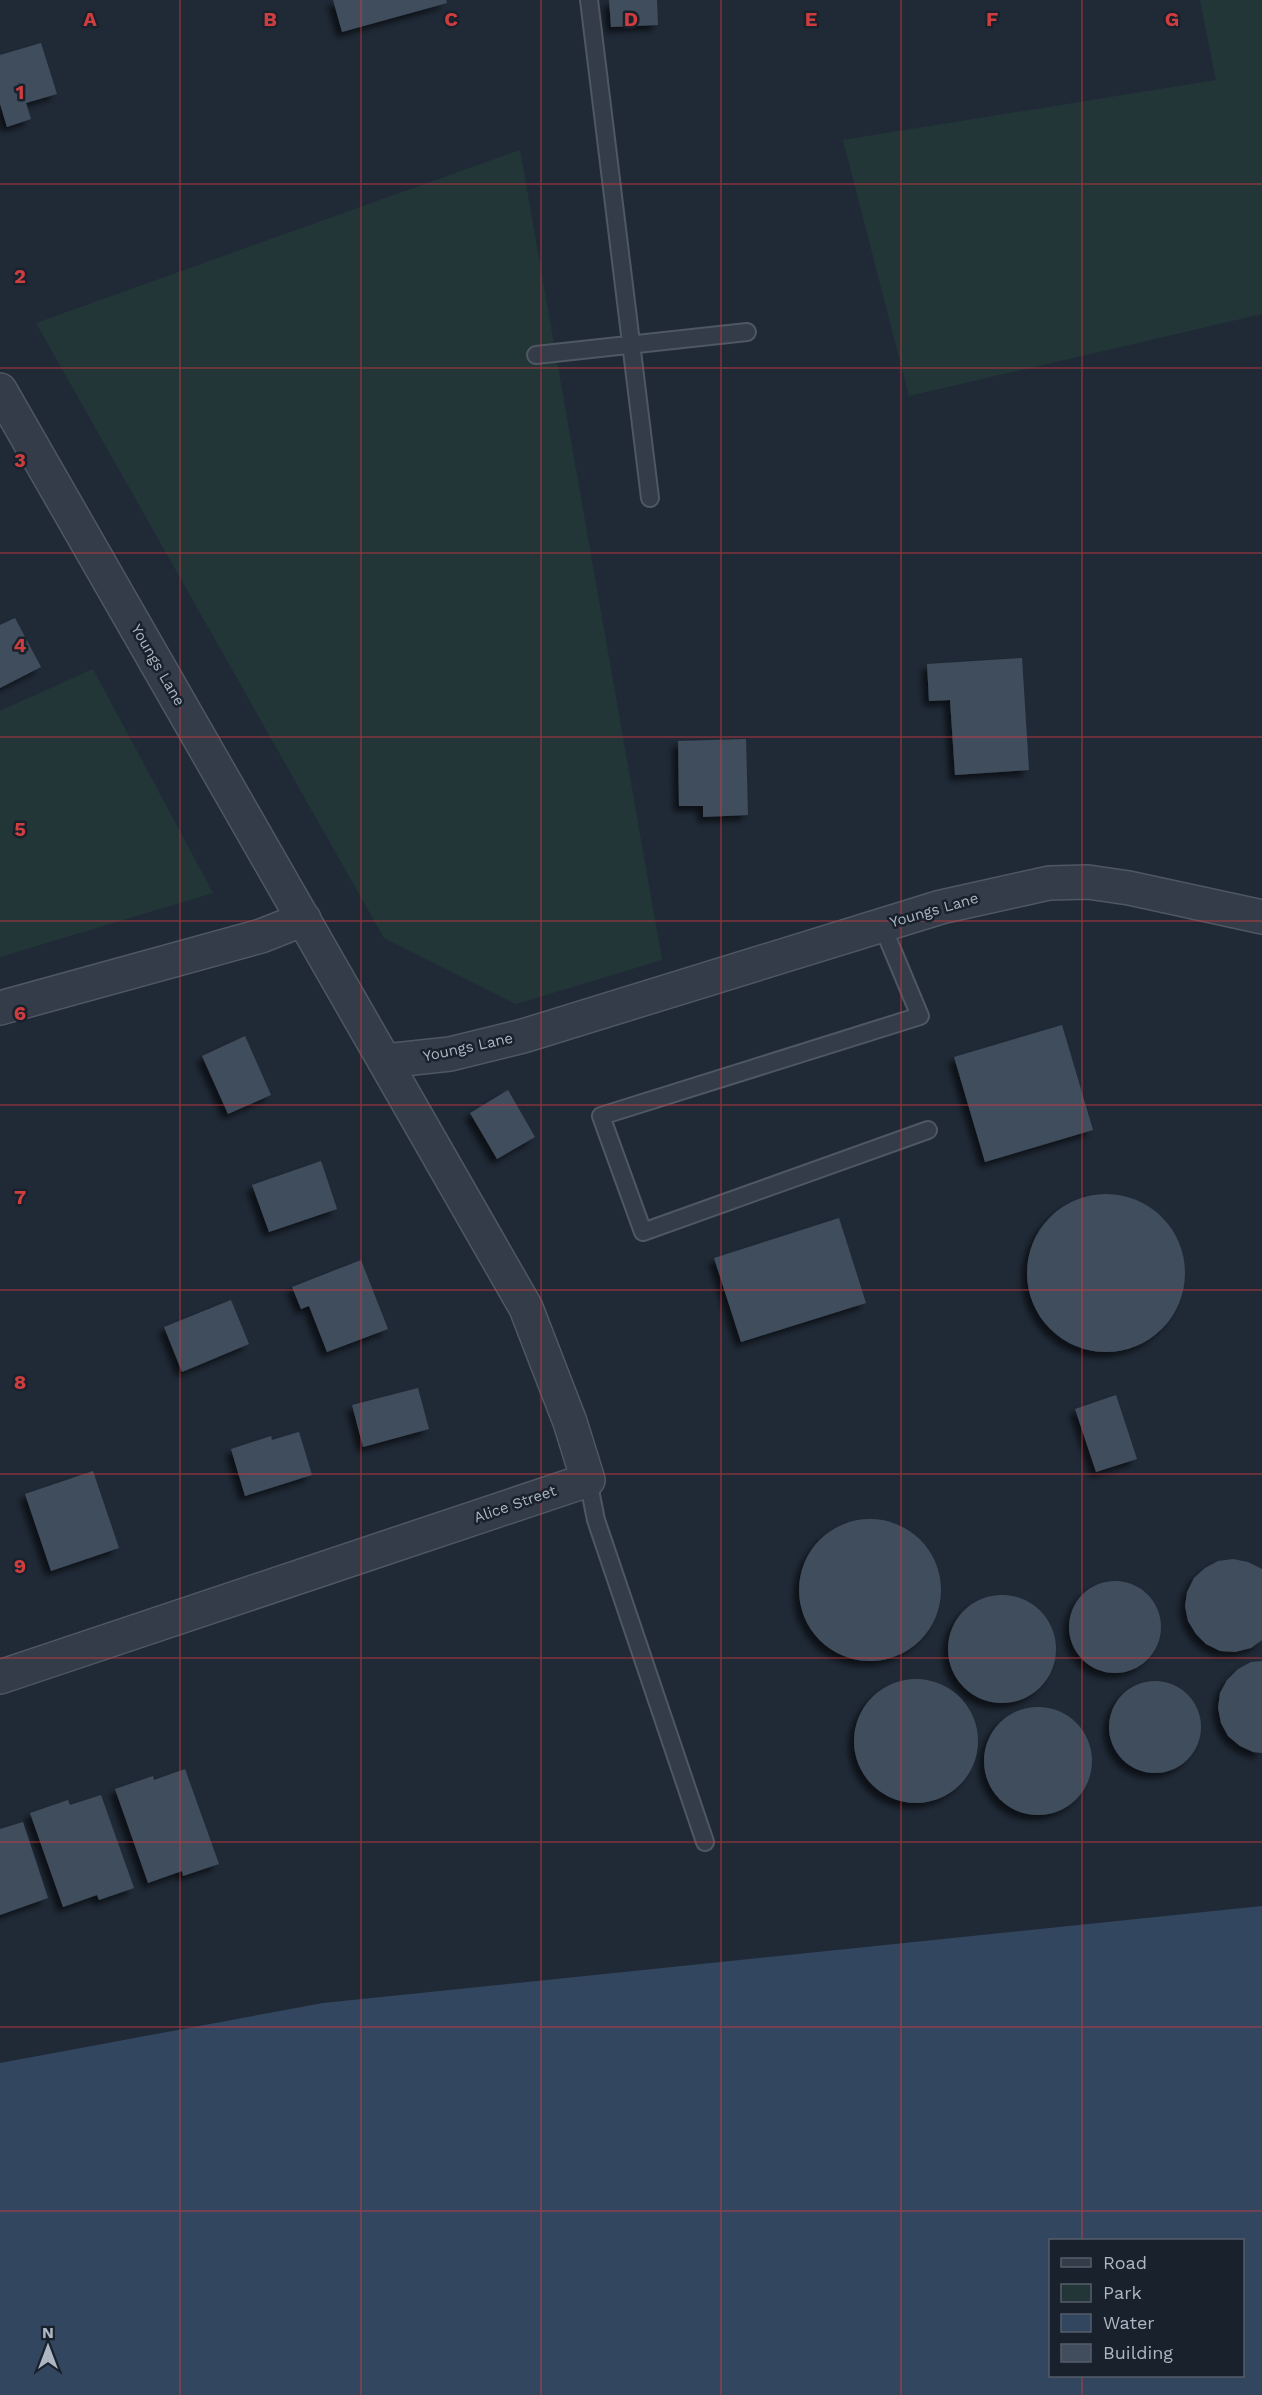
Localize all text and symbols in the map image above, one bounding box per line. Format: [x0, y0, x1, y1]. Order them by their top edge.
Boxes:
text: A [83, 7, 97, 31]
text: B [263, 7, 277, 31]
text: C [444, 7, 458, 31]
text: D [624, 7, 638, 31]
text: E [805, 7, 817, 31]
text: F [986, 7, 998, 31]
text: G [1165, 7, 1179, 31]
text: 1 [16, 80, 24, 104]
text: 2 [14, 264, 26, 288]
text: 3 [14, 448, 26, 472]
street label: Youngs Lane [127, 621, 189, 709]
text: 4 [14, 633, 27, 657]
text: 5 [14, 817, 26, 841]
street label: Youngs Lane [888, 889, 980, 931]
text: 6 [14, 1001, 26, 1025]
street label: Youngs Lane [421, 1029, 515, 1065]
text: 7 [14, 1185, 26, 1209]
text: 8 [14, 1370, 26, 1394]
street label: Alice Street [472, 1481, 559, 1526]
text: 9 [14, 1554, 26, 1578]
legend [1049, 2239, 1244, 2377]
text: Road [1103, 2252, 1147, 2273]
text: Park [1103, 2282, 1142, 2303]
text: Water [1103, 2312, 1155, 2333]
north arrow [18, 2317, 78, 2377]
text: N [42, 2323, 54, 2342]
text: Building [1103, 2342, 1173, 2363]

